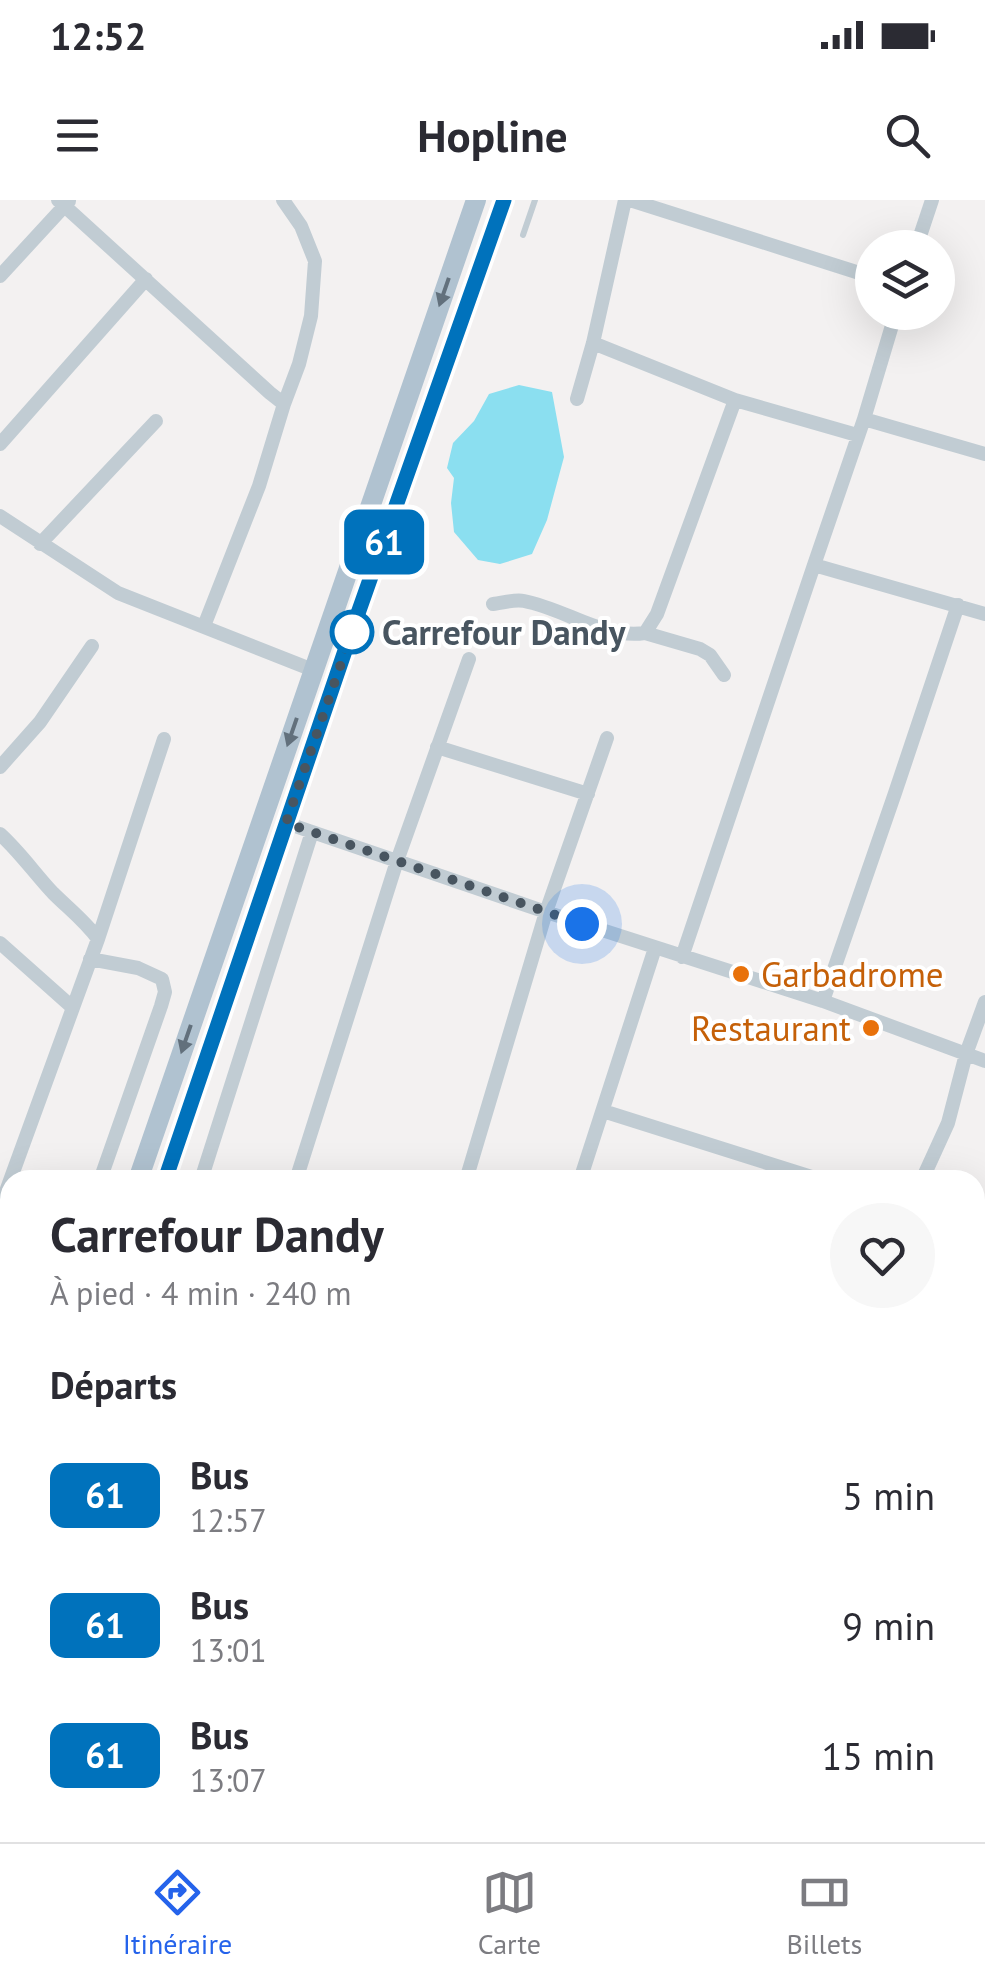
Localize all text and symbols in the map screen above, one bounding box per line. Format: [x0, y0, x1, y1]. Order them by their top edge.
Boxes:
text: 12:52 [50, 11, 146, 60]
text: Hopline [417, 106, 568, 164]
icon: menu [50, 108, 105, 163]
icon: search [880, 108, 935, 163]
map controls [855, 230, 955, 330]
button: layers [855, 230, 955, 330]
one-way arrow [436, 278, 451, 308]
line badge: 61 [339, 510, 429, 574]
text: 61 [364, 519, 404, 565]
place label: Carrefour Dandy [382, 609, 627, 655]
marker: Carrefour Dandy [331, 611, 373, 653]
one-way arrow [284, 717, 299, 747]
your location [557, 899, 607, 949]
place label: Garbadrome [761, 951, 944, 997]
marker: Garbadrome [730, 963, 752, 985]
place label: Restaurant [691, 1005, 851, 1051]
marker: Restaurant [860, 1017, 882, 1039]
one-way arrow [178, 1024, 193, 1054]
text: Carrefour Dandy [50, 1203, 384, 1265]
button: heart [830, 1203, 935, 1308]
text: À pied · 4 min · 240 m [50, 1272, 351, 1314]
text: Départs [50, 1360, 177, 1409]
text: Bus [190, 1450, 249, 1499]
text: 5 min [842, 1471, 935, 1520]
text: 61 [85, 1472, 125, 1518]
text: 12:57 [190, 1499, 267, 1541]
text: Bus [190, 1580, 249, 1629]
text: 9 min [842, 1601, 935, 1650]
text: 61 [85, 1602, 125, 1648]
text: 13:01 [190, 1629, 267, 1671]
text: Bus [190, 1710, 249, 1759]
text: 15 min [822, 1731, 935, 1780]
text: 61 [85, 1732, 125, 1778]
text: 13:07 [190, 1759, 267, 1801]
tab: Itinéraire [123, 1865, 232, 1962]
tab: Carte [478, 1865, 541, 1962]
tab: Billets [786, 1865, 862, 1962]

